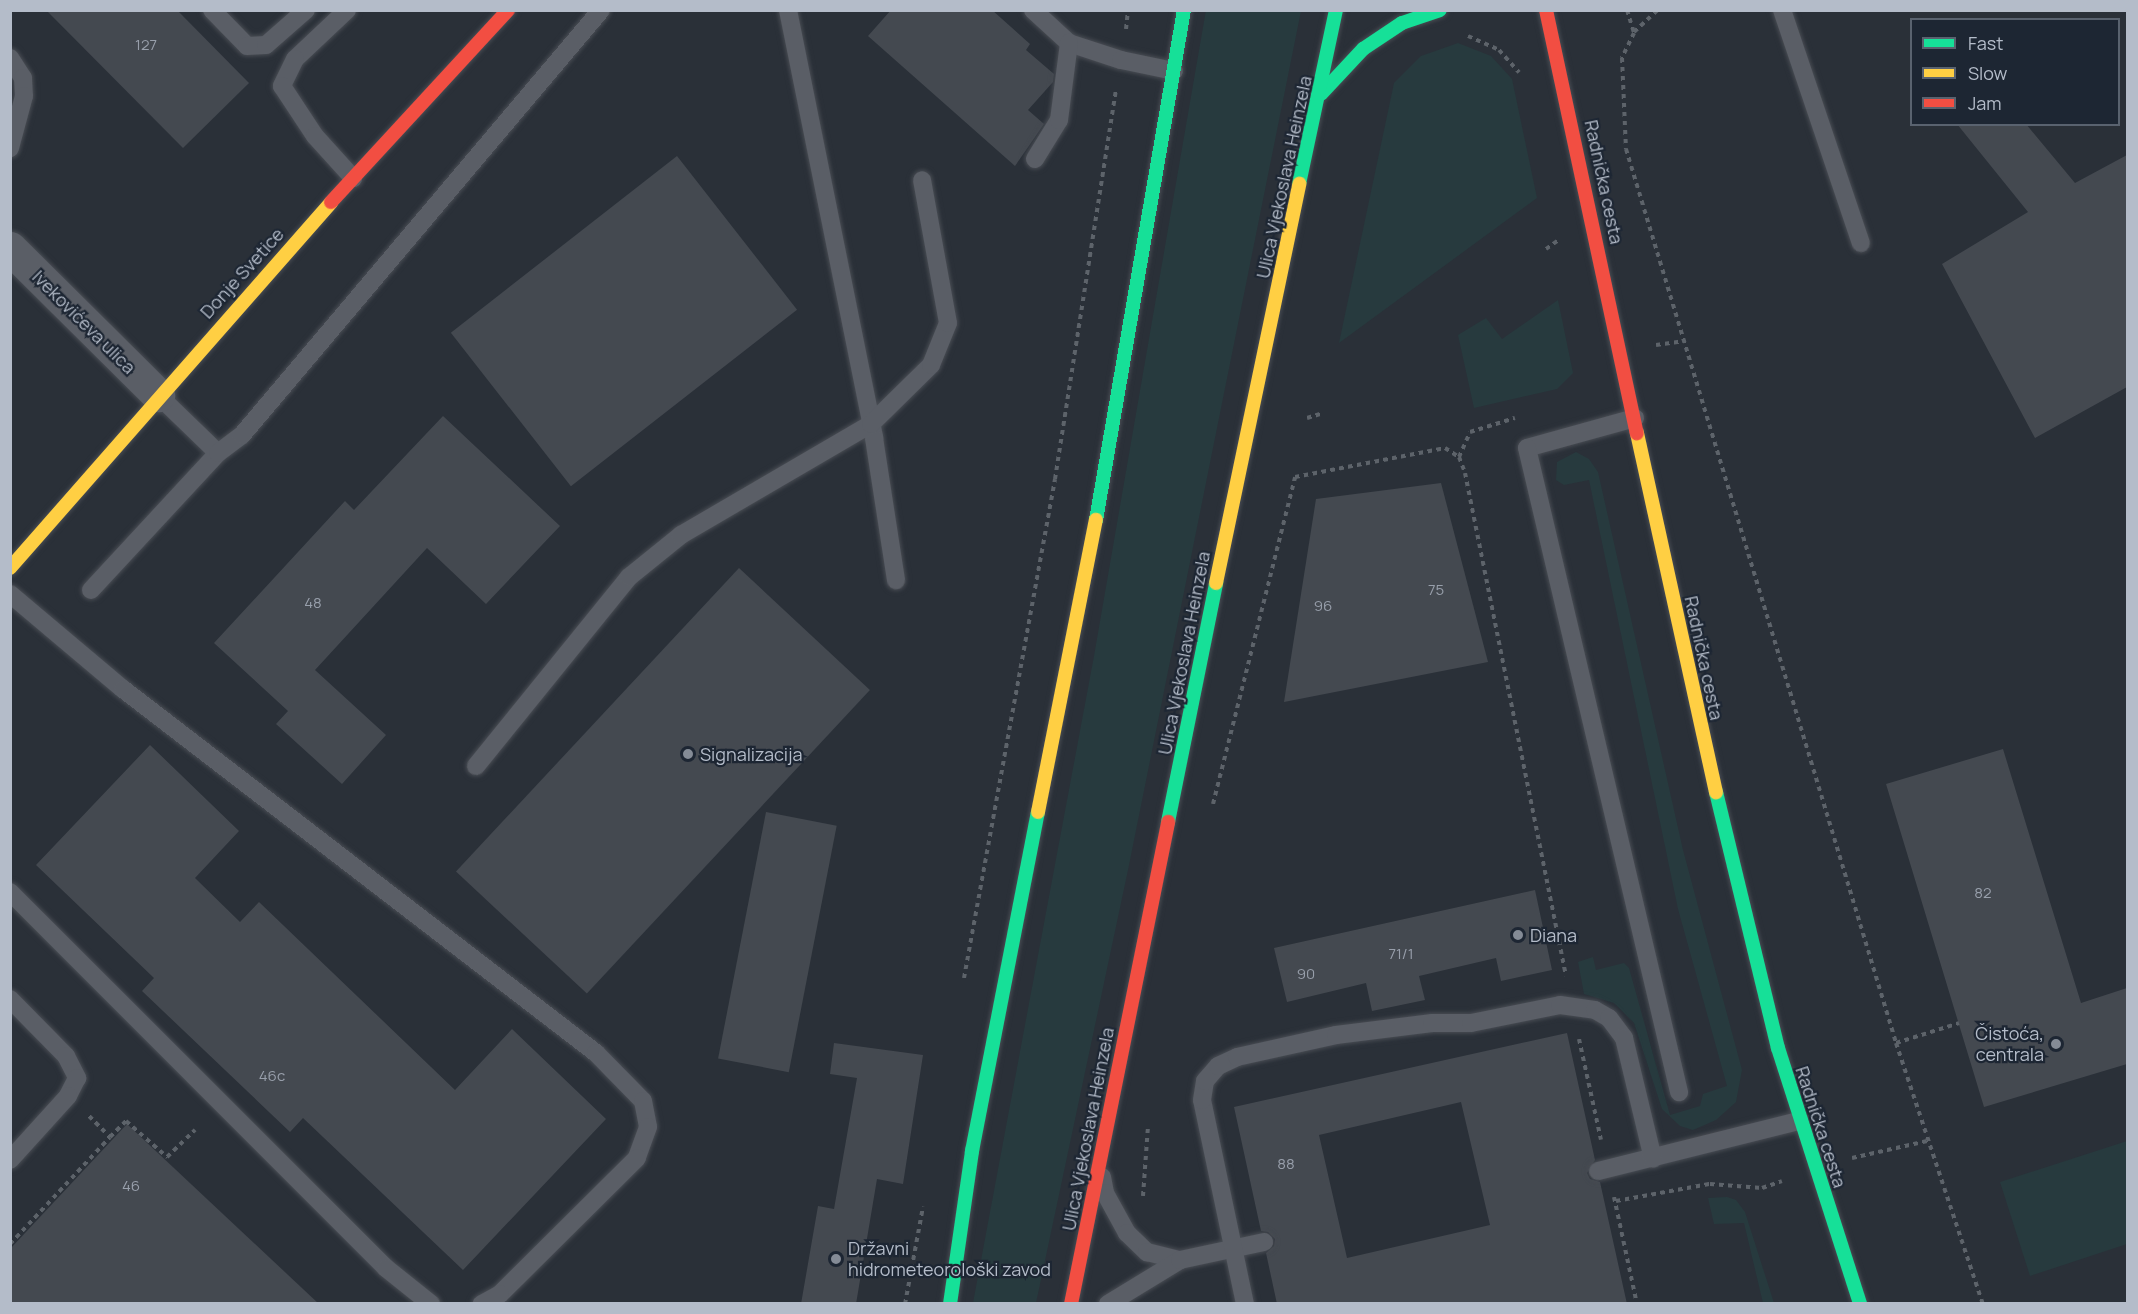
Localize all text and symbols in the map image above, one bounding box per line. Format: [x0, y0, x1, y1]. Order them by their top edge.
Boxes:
legend [1910, 18, 2120, 126]
text: Fast [1968, 31, 2003, 55]
house number: 127 [135, 36, 157, 54]
text: Slow [1968, 61, 2007, 85]
street label: Ulica Vjekoslava Heinzela [1252, 74, 1316, 280]
text: Jam [1968, 91, 2002, 115]
street label: Radnička cesta [1580, 118, 1628, 246]
street label: Donje Svetice [196, 223, 288, 323]
street label: Ivekovićeva ulica [28, 266, 140, 378]
street label: Ulica Vjekoslava Heinzela [1154, 550, 1214, 756]
house number: 75 [1428, 581, 1444, 599]
house number: 48 [304, 594, 322, 612]
street label: Radnička cesta [1680, 594, 1728, 722]
house number: 96 [1314, 597, 1332, 615]
place label: Signalizacija [700, 743, 802, 765]
marker: Signalizacija [681, 747, 695, 761]
house number: 82 [1974, 884, 1992, 902]
place label: Diana [1530, 924, 1577, 946]
marker: Diana [1511, 928, 1525, 942]
house number: 71/1 [1388, 945, 1414, 963]
house number: 90 [1297, 965, 1315, 983]
place label: Čistoća, centrala [1975, 1023, 2044, 1066]
street label: Ulica Vjekoslava Heinzela [1058, 1026, 1118, 1232]
marker: Čistoća, centrala [2049, 1037, 2063, 1051]
street label: Radnička cesta [1791, 1064, 1851, 1190]
house number: 46c [259, 1067, 285, 1085]
house number: 88 [1277, 1155, 1295, 1173]
house number: 46 [122, 1177, 140, 1195]
place label: Državni hidrometeorološki zavod [848, 1238, 1051, 1280]
marker: Državni hidrometeorološki zavod [829, 1252, 843, 1266]

